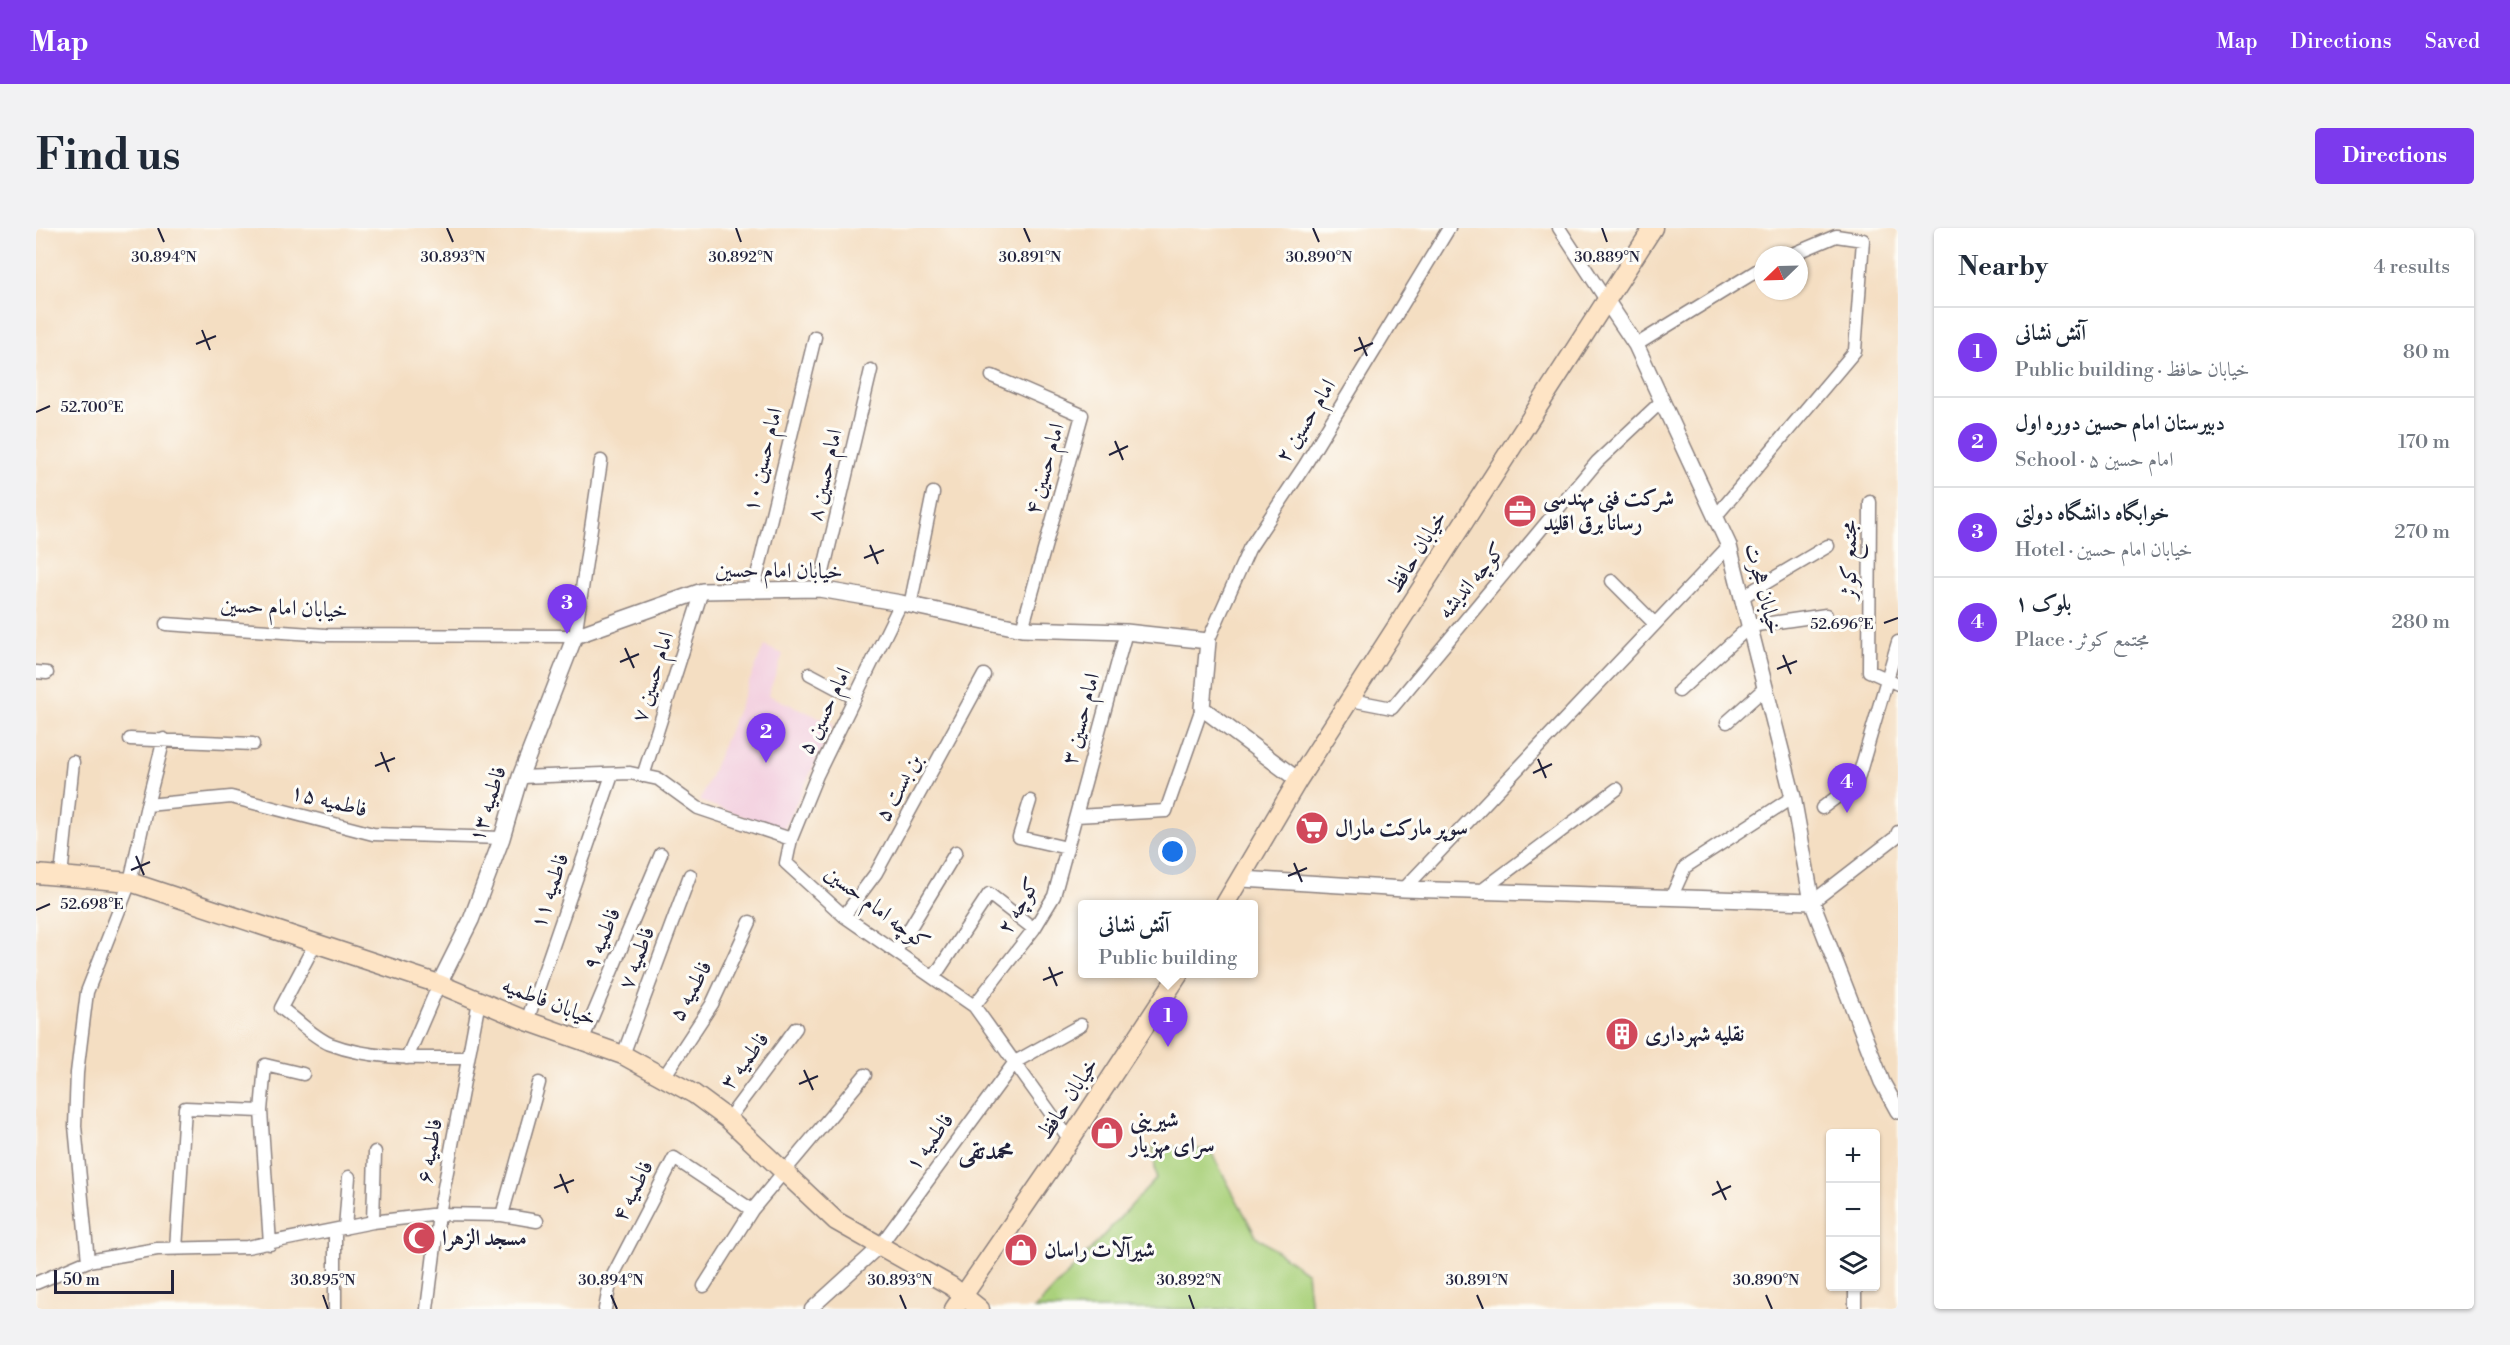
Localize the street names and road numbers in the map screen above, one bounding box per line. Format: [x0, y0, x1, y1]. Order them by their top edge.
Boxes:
street label: امام حسین ۲ [1270, 374, 1347, 471]
street label: امام حسین ۱۰ [737, 405, 794, 516]
street label: امام حسین ۴ [1019, 420, 1076, 519]
street label: امام حسین ۸ [801, 426, 854, 525]
street label: خیابان حافظ [1381, 506, 1453, 598]
street label: مجتمع کوثر [1836, 519, 1868, 602]
street label: کوچه اندیشه [1432, 537, 1512, 625]
street label: خیابان هجرت [1738, 540, 1788, 638]
street label: خیابان امام حسین [715, 556, 843, 591]
street label: خیابان امام حسین [219, 591, 348, 630]
street label: امام حسین ۷ [626, 628, 685, 727]
street label: امام حسین ۵ [792, 663, 862, 761]
street label: امام حسین ۳ [1056, 670, 1111, 769]
street label: بن بست ۵ [869, 749, 929, 827]
street label: فاطمیه ۱۳ [463, 763, 513, 845]
street label: فاطمیه ۱۵ [288, 778, 370, 824]
street label: فاطمیه ۱۱ [525, 850, 575, 932]
street label: کوچه امام حسین [816, 860, 935, 960]
street label: کوچه ۲ [992, 873, 1047, 940]
street label: فاطمیه ۹ [577, 904, 627, 974]
street label: فاطمیه ۷ [613, 923, 661, 993]
street label: فاطمیه ۵ [663, 956, 719, 1026]
street label: خیابان فاطمیه [498, 972, 600, 1032]
street label: فاطمیه ۳ [715, 1027, 775, 1095]
street label: خیابان حافظ [1031, 1053, 1105, 1145]
street label: فاطمیه ۱ [900, 1108, 960, 1176]
street label: فاطمیه ۶ [411, 1116, 449, 1186]
street label: فاطمیه ۴ [606, 1156, 660, 1226]

